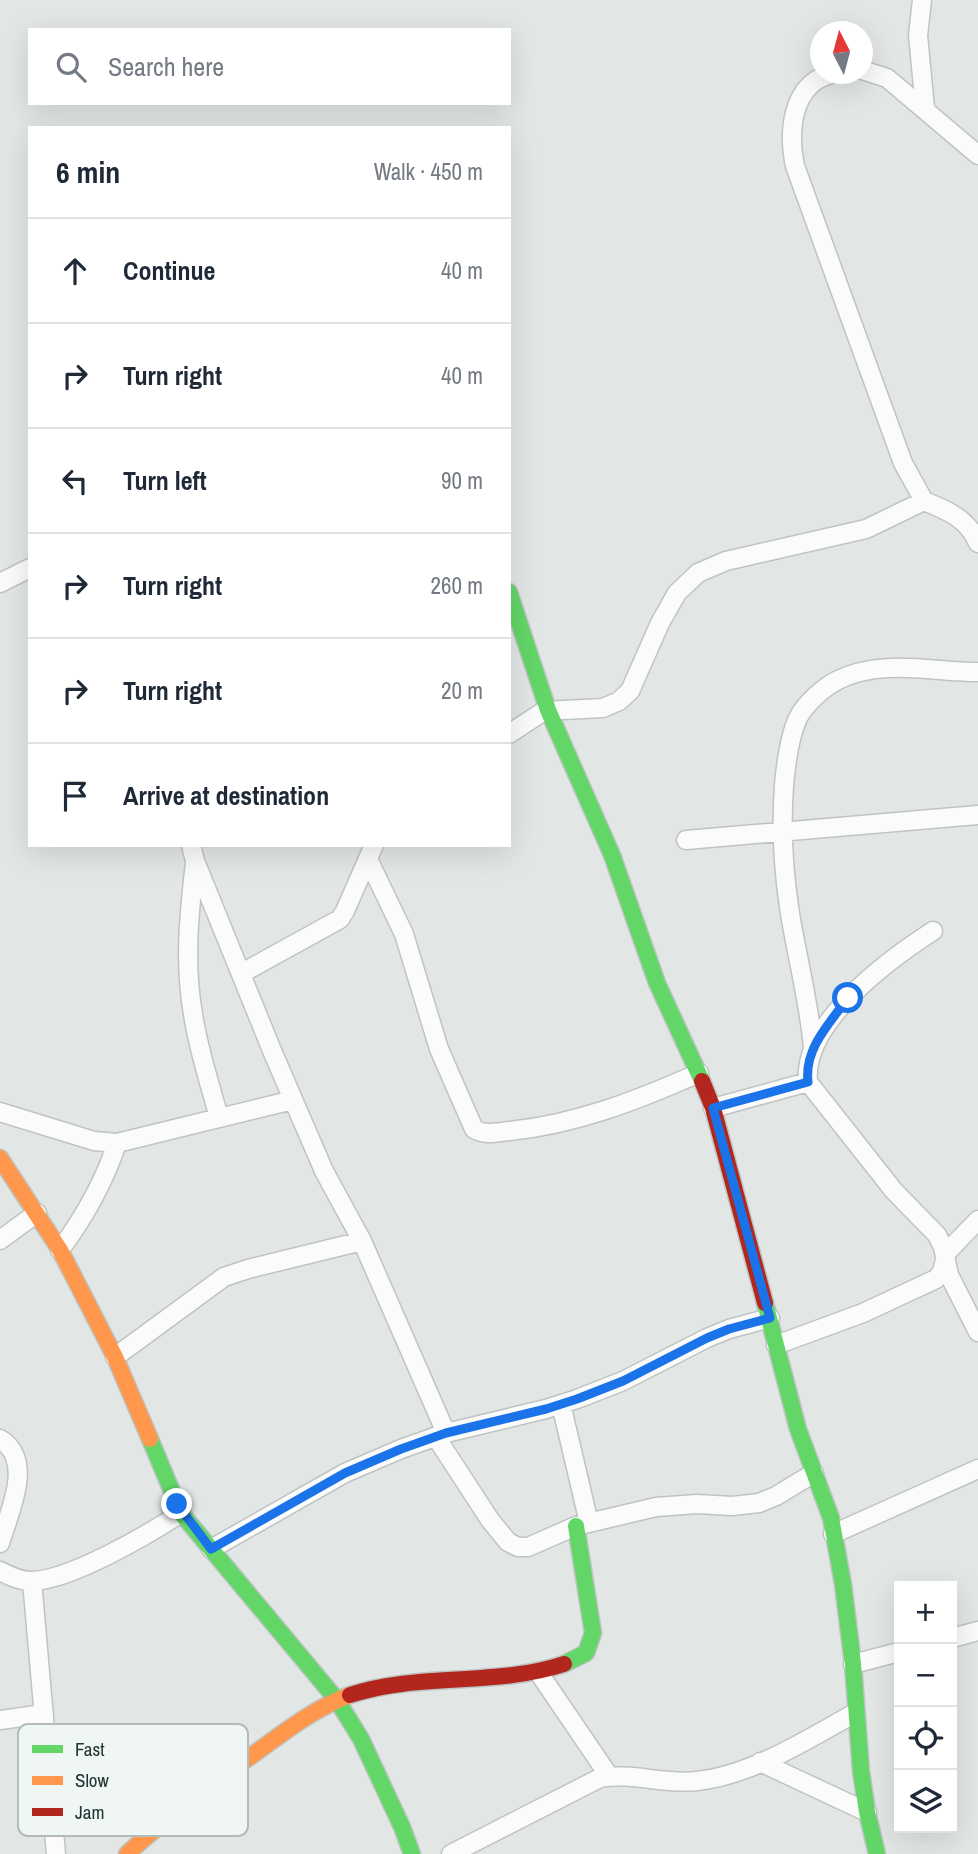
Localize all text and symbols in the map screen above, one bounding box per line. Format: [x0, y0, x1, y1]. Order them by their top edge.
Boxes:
north arrow [810, 21, 873, 84]
search box [28, 28, 511, 105]
icon: search [52, 48, 90, 86]
text: Search here [108, 49, 224, 84]
text: 6 min [56, 152, 120, 192]
text: Walk · 450 m [374, 156, 483, 187]
icon: ahead [56, 252, 94, 290]
text: Continue [123, 253, 215, 288]
text: 40 m [441, 255, 483, 286]
icon: right [56, 357, 94, 395]
text: Turn right [123, 358, 222, 393]
text: 40 m [441, 360, 483, 391]
icon: left [56, 462, 94, 500]
text: Turn left [123, 463, 207, 498]
text: 90 m [441, 465, 483, 496]
icon: right [56, 567, 94, 605]
text: Turn right [123, 568, 222, 603]
text: 260 m [431, 570, 483, 601]
icon: right [56, 672, 94, 710]
text: Turn right [123, 673, 222, 708]
text: 20 m [441, 675, 483, 706]
icon: arrive [56, 777, 94, 815]
text: Arrive at destination [123, 778, 329, 813]
route start [832, 982, 863, 1013]
route end [161, 1488, 192, 1519]
map controls [894, 1581, 957, 1833]
button: + [894, 1581, 957, 1644]
button: − [894, 1644, 957, 1707]
button: locate [894, 1707, 957, 1770]
legend [18, 1724, 248, 1836]
text: Fast [75, 1736, 105, 1762]
text: Slow [75, 1767, 110, 1793]
button: layers [894, 1770, 957, 1833]
text: Jam [75, 1799, 104, 1825]

